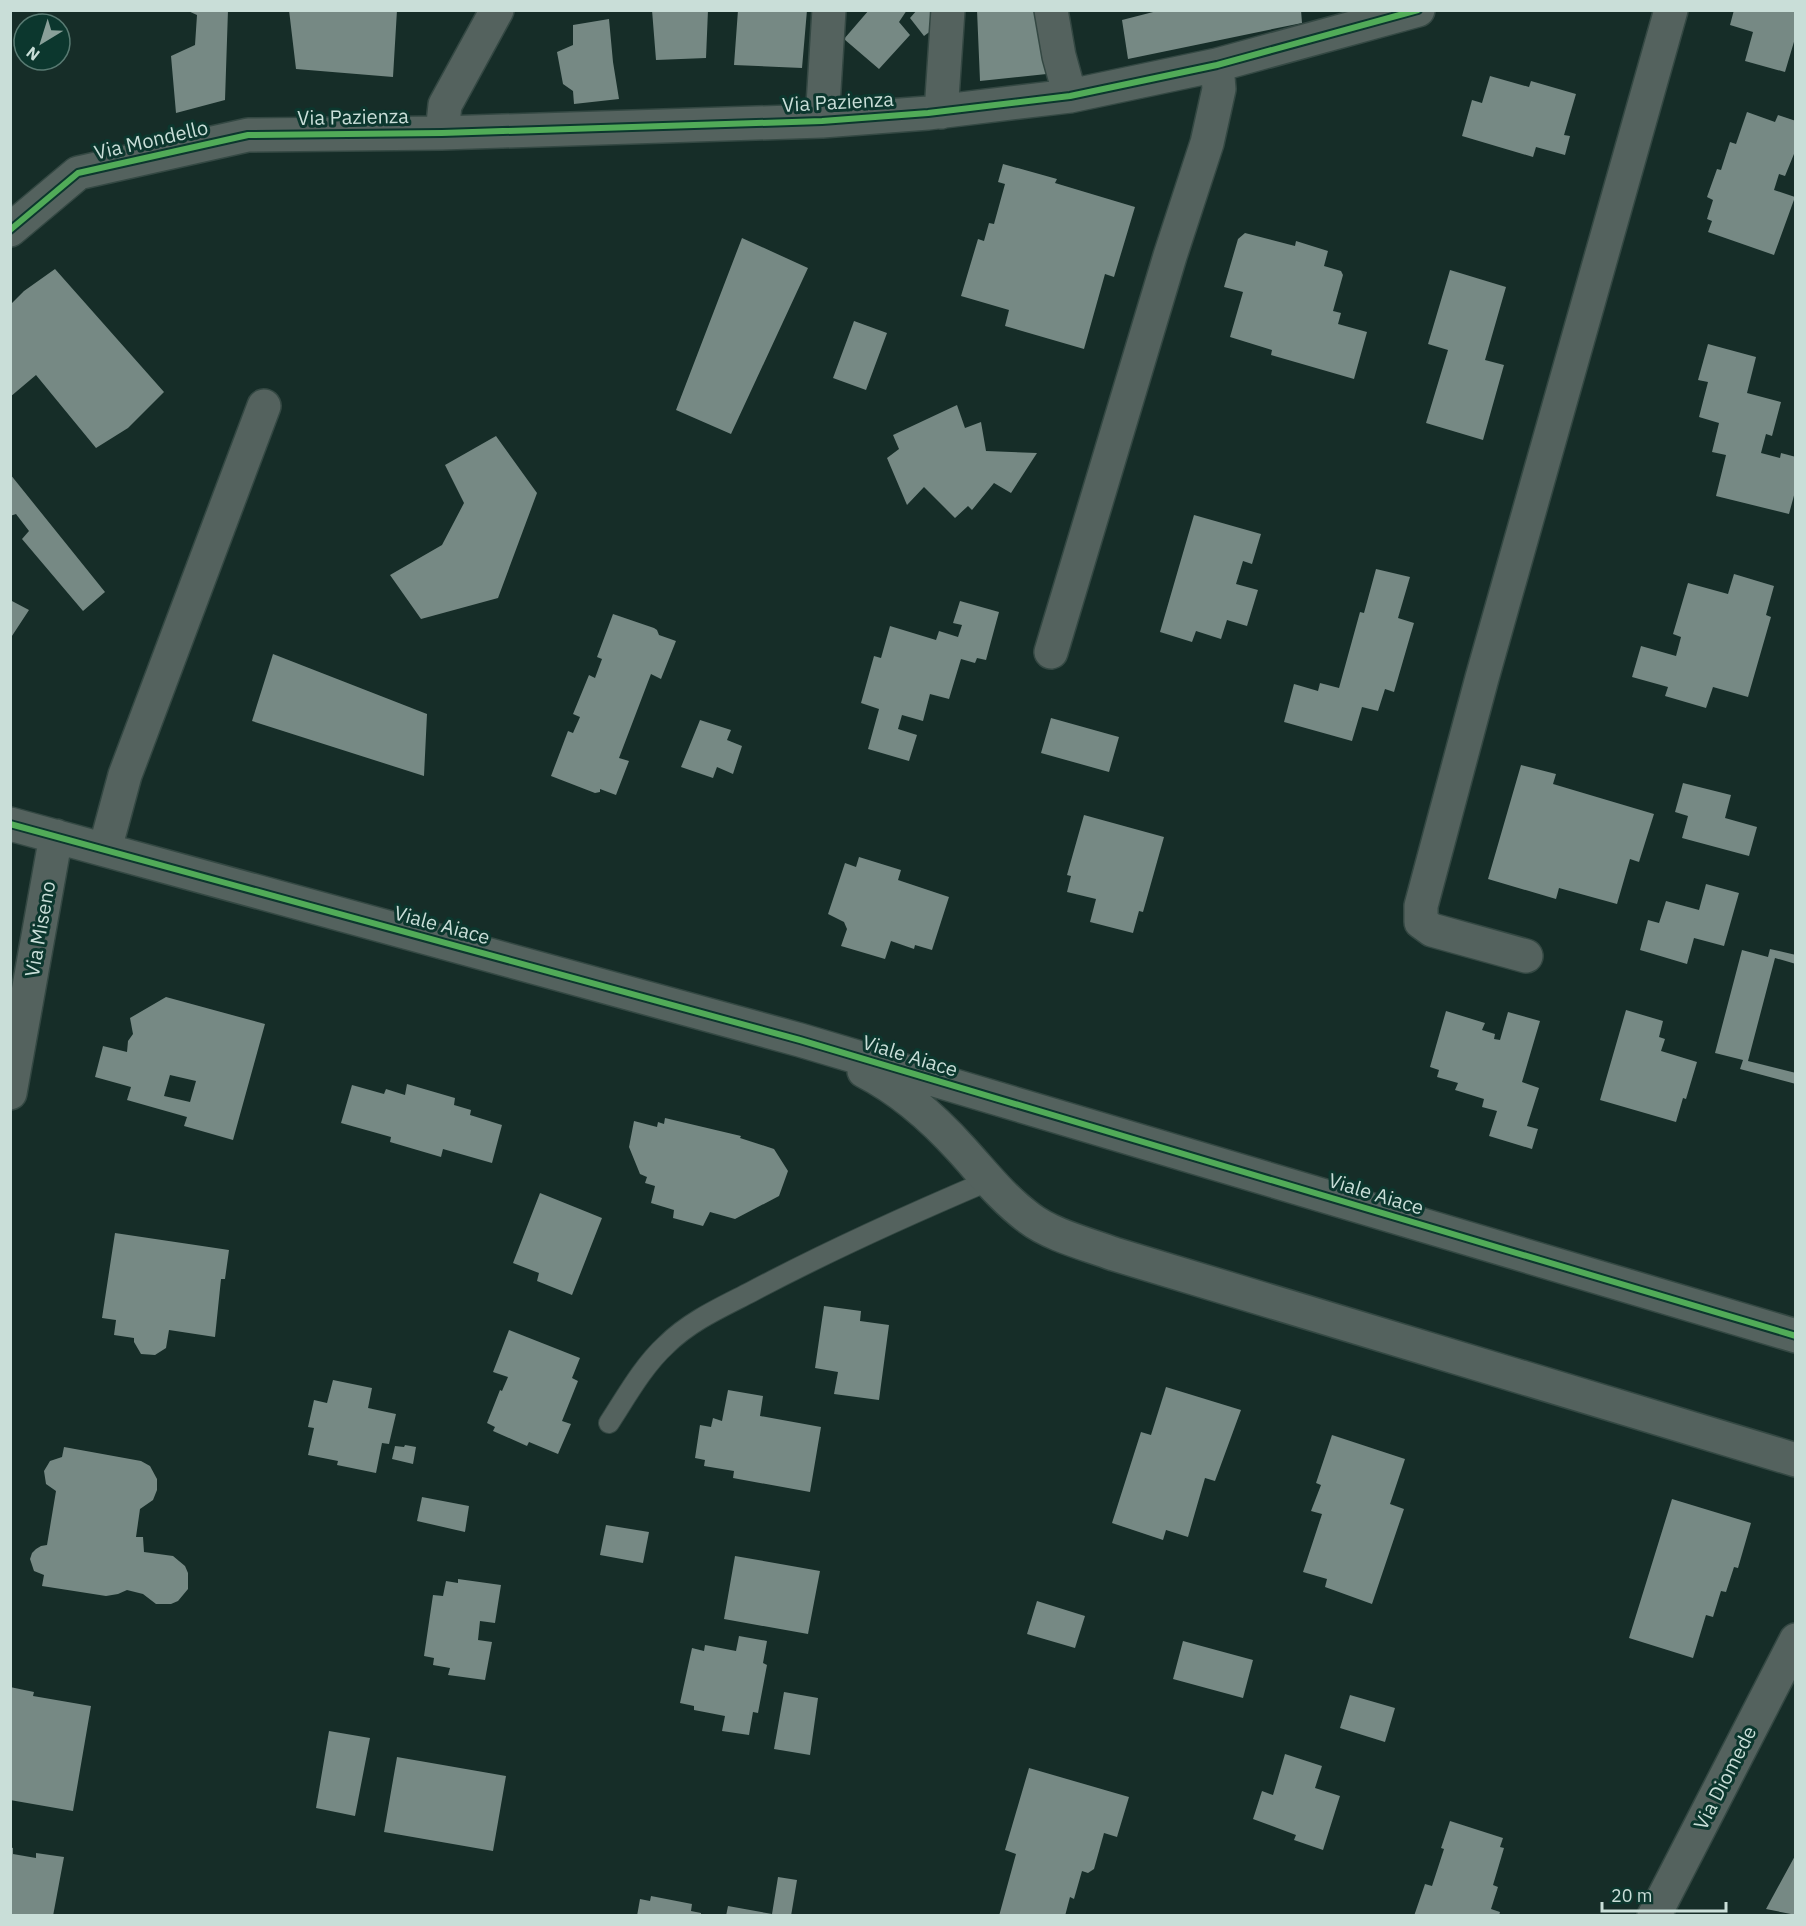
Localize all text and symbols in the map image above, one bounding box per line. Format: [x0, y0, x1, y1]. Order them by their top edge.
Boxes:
north arrow [12, 12, 72, 72]
text: N [22, 42, 43, 65]
street label: Via Pazienza [781, 85, 895, 118]
street label: Via Pazienza [297, 102, 409, 131]
street label: Via Mondello [91, 113, 210, 166]
street label: Via Miseno [18, 879, 61, 979]
street label: Viale Aiace [391, 899, 493, 950]
street label: Viale Aiace [859, 1028, 961, 1083]
street label: Viale Aiace [1325, 1166, 1427, 1221]
street label: Via Diomede [1687, 1721, 1762, 1834]
scale bar [1602, 1875, 1726, 1913]
text: 20 m [1611, 1884, 1653, 1907]

